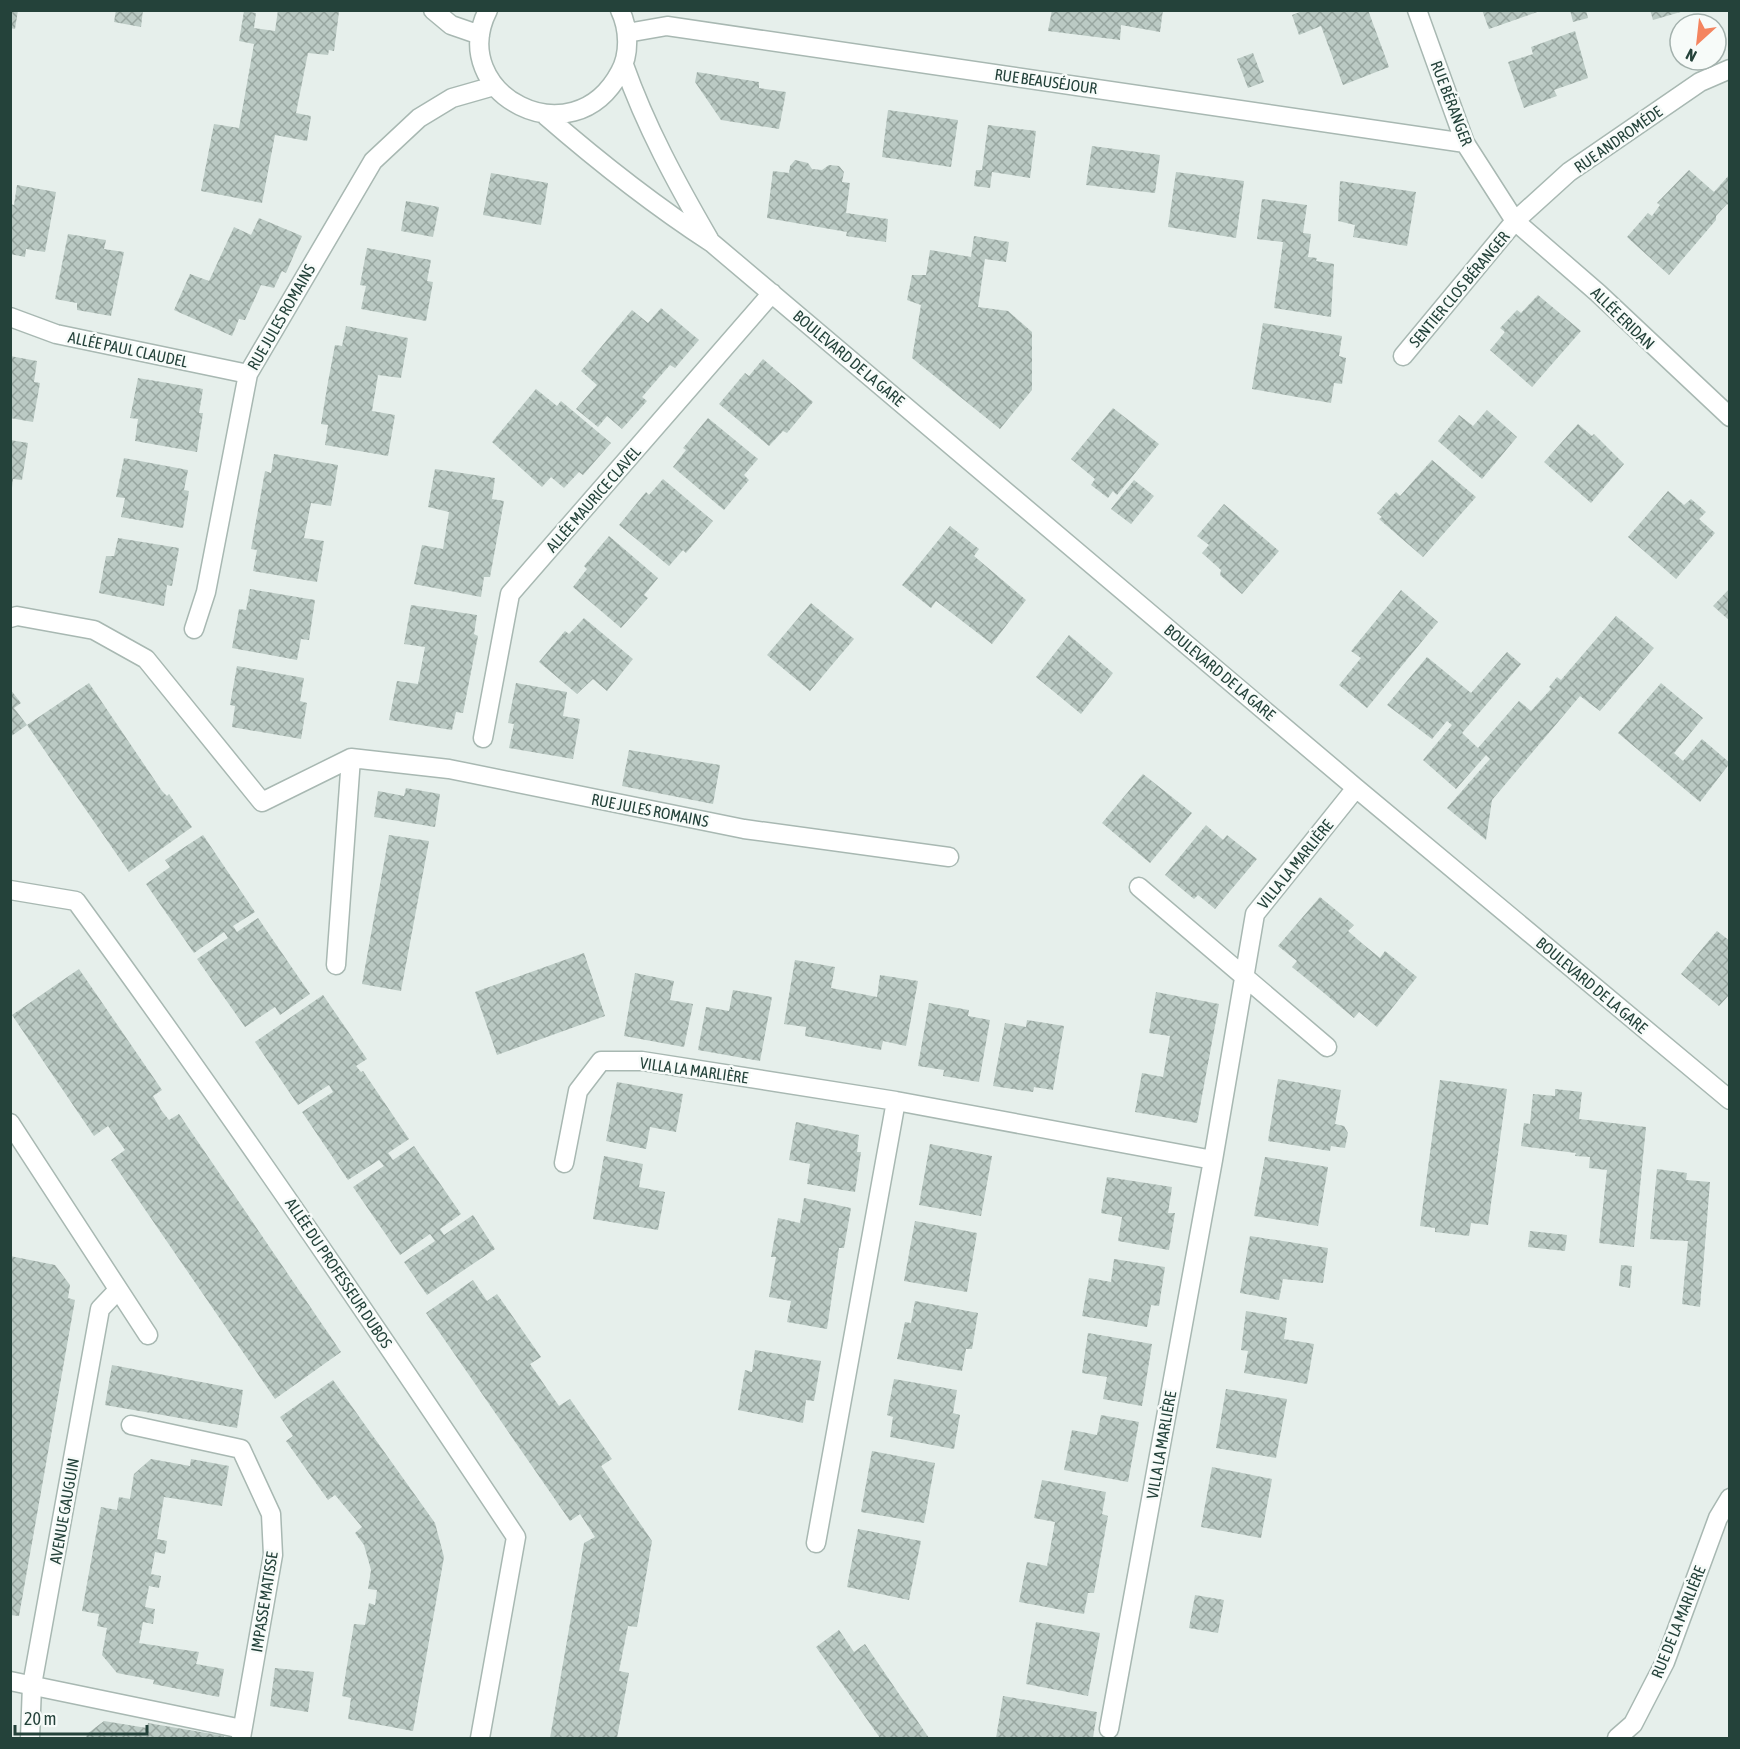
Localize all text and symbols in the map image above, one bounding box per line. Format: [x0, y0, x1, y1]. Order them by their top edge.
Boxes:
north arrow [1668, 12, 1728, 72]
text: N [1683, 45, 1699, 66]
street label: RUE BÉRANGER [1428, 58, 1476, 148]
street label: RUE BEAUSÉJOUR [993, 65, 1099, 97]
street label: RUE ANDROMÉDE [1571, 102, 1666, 176]
street label: SENTIER CLOS BÉRANGER [1405, 228, 1513, 350]
street label: RUE JULES ROMAINS [243, 261, 319, 373]
street label: ALLÉE ERIDAN [1588, 283, 1658, 353]
street label: BOULEVARD DE LA GARE [790, 306, 908, 410]
street label: ALLÉE PAUL CLAUDEL [67, 328, 190, 371]
street label: ALLÉE MAURICE CLAVEL [542, 442, 644, 556]
street label: BOULEVARD DE LA GARE [1161, 620, 1279, 724]
street label: RUE JULES ROMAINS [590, 790, 710, 830]
street label: VILLA LA MARLIÈRE [1254, 816, 1336, 912]
street label: BOULEVARD DE LA GARE [1533, 933, 1651, 1037]
street label: VILLA LA MARLIÈRE [639, 1054, 749, 1087]
street label: ALLÉE DU PROFESSEUR DUBOS [282, 1195, 396, 1352]
street label: VILLA LA MARLIÈRE [1143, 1390, 1179, 1500]
street label: AVENUE GAUGUIN [46, 1457, 82, 1565]
street label: IMPASSE MATISSE [247, 1550, 281, 1654]
street label: RUE DE LA MARLIÈRE [1647, 1563, 1709, 1681]
scale bar [15, 1698, 147, 1736]
text: 20 m [24, 1708, 56, 1729]

